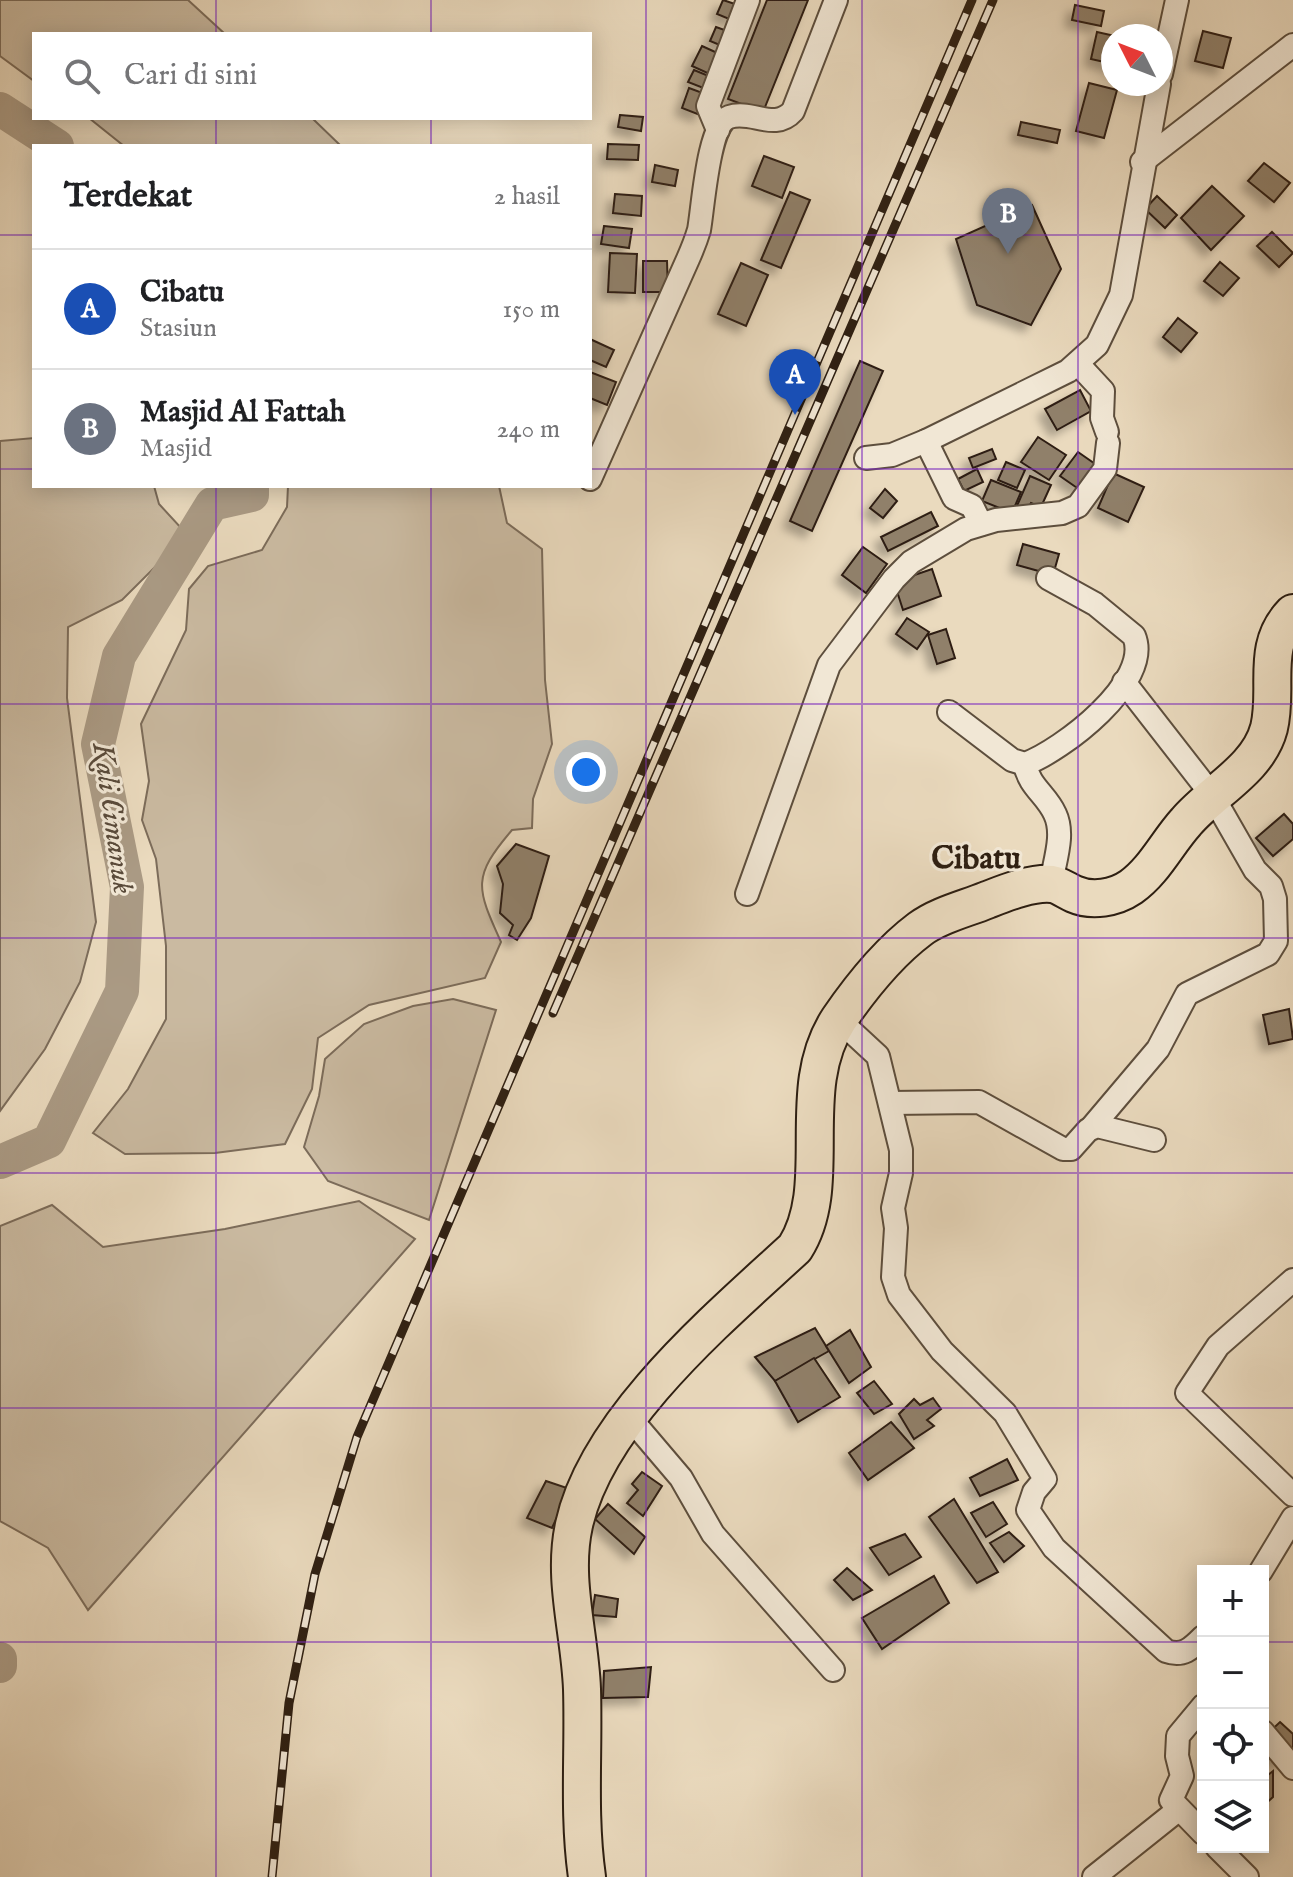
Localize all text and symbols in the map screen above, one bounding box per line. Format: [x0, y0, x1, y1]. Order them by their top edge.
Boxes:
north arrow [1101, 24, 1173, 96]
search box [32, 32, 592, 120]
icon: search [60, 54, 104, 98]
text: Cari di sini [124, 57, 257, 95]
text: Terdekat [64, 175, 192, 218]
text: 2 hasil [494, 180, 560, 213]
pin: B [982, 188, 1034, 254]
text: Cibatu [140, 274, 224, 312]
text: A [81, 293, 99, 326]
text: 150 m [502, 293, 560, 326]
text: Stasiun [140, 312, 217, 345]
pin: A [769, 349, 821, 415]
text: Masjid Al Fattah [140, 394, 345, 432]
text: B [81, 413, 99, 446]
text: 240 m [497, 413, 560, 446]
text: Masjid [140, 432, 212, 465]
water label: Kali Cimanuk [82, 739, 141, 896]
your location [566, 752, 606, 792]
district label: Cibatu [931, 839, 1021, 880]
map controls [1197, 1565, 1269, 1853]
button: + [1197, 1565, 1269, 1637]
button: − [1197, 1637, 1269, 1709]
button: locate [1197, 1709, 1269, 1781]
button: layers [1197, 1781, 1269, 1853]

